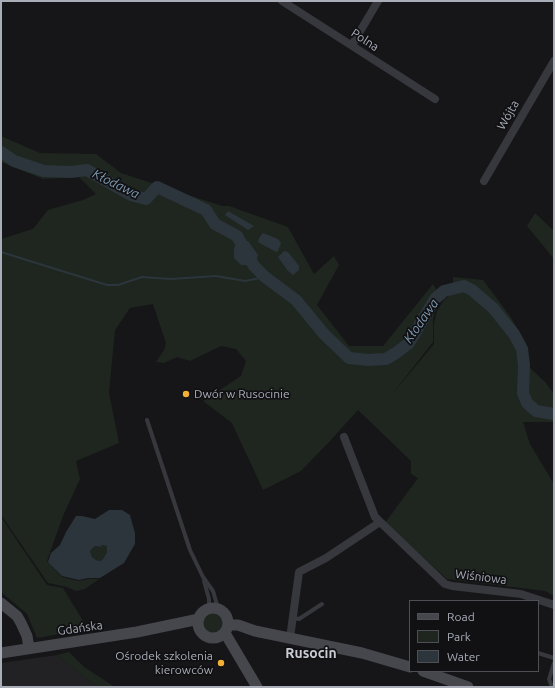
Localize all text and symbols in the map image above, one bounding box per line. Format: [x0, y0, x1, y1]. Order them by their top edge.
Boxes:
street label: Polna [348, 26, 382, 54]
street label: Wójta [494, 98, 522, 132]
water label: Kłodawa [90, 166, 142, 202]
water label: Kłodawa [400, 296, 442, 346]
place label: Dwór w Rusocinie [194, 387, 290, 401]
marker: Dwór w Rusocinie [181, 389, 191, 399]
street label: Wiśniowa [454, 567, 508, 587]
legend [409, 600, 539, 672]
text: Road [447, 610, 475, 623]
street label: Gdańska [57, 618, 103, 638]
text: Park [447, 630, 471, 643]
district label: Rusocin [285, 645, 337, 661]
place label: Ośrodek szkolenia kierowców [115, 649, 213, 677]
text: Water [447, 650, 480, 663]
marker: Ośrodek szkolenia kierowców [216, 658, 226, 668]

